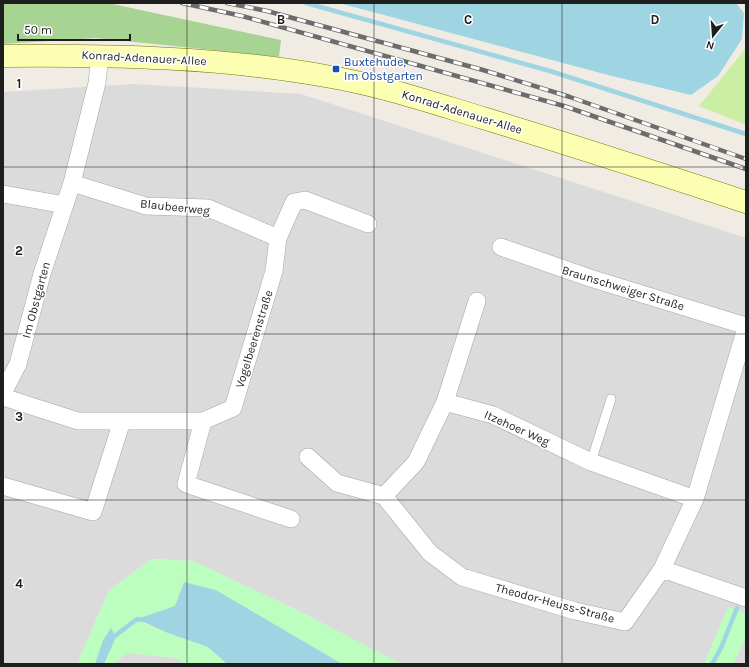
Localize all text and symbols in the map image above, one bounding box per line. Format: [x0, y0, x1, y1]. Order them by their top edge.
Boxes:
text: B [277, 12, 285, 27]
text: C [464, 12, 472, 27]
text: D [651, 12, 660, 27]
scale bar [18, 16, 130, 42]
north arrow [693, 16, 733, 56]
text: 50 m [24, 23, 52, 37]
text: N [705, 38, 716, 52]
street label: Konrad-Adenauer-Allee [81, 48, 207, 68]
place label: Buxtehude, Im Obstgarten [344, 55, 423, 83]
marker: Buxtehude, Im Obstgarten [331, 64, 341, 74]
text: 1 [17, 76, 21, 91]
street label: Konrad-Adenauer-Allee [400, 87, 524, 137]
street label: Blaubeerweg [139, 196, 211, 218]
text: 2 [15, 243, 23, 258]
street label: Im Obstgarten [19, 260, 53, 340]
street label: Braunschweiger Straße [560, 263, 686, 313]
street label: Vogelbeerenstraße [232, 288, 276, 390]
street label: Itzehoer Weg [482, 407, 552, 449]
text: 3 [15, 409, 23, 424]
text: 4 [15, 576, 23, 591]
street label: Theodor-Heuss-Straße [494, 580, 616, 626]

